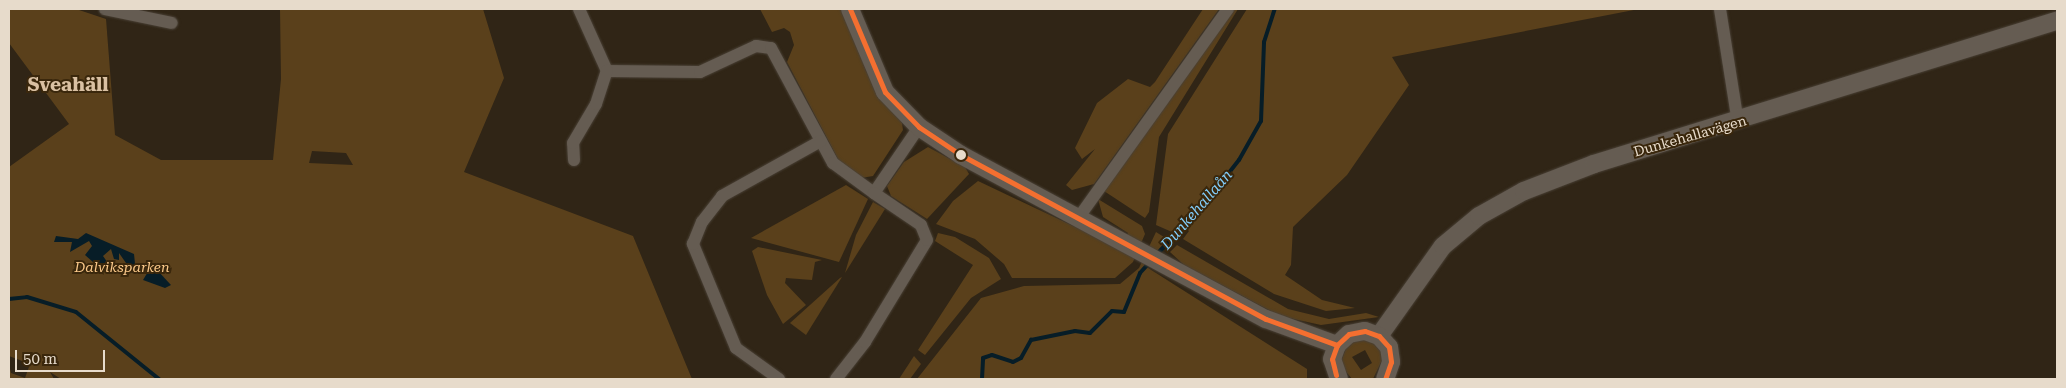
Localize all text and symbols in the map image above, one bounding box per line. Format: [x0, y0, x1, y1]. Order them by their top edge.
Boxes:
district label: Sveahäll [27, 74, 109, 96]
street label: Dunkehallavägen [1632, 112, 1748, 160]
unlabelled marker [956, 150, 966, 160]
water label: Dunkehallaån [1157, 166, 1237, 254]
park label: Dalviksparken [74, 259, 170, 275]
scale bar [18, 340, 108, 372]
text: 50 m [23, 350, 57, 368]

